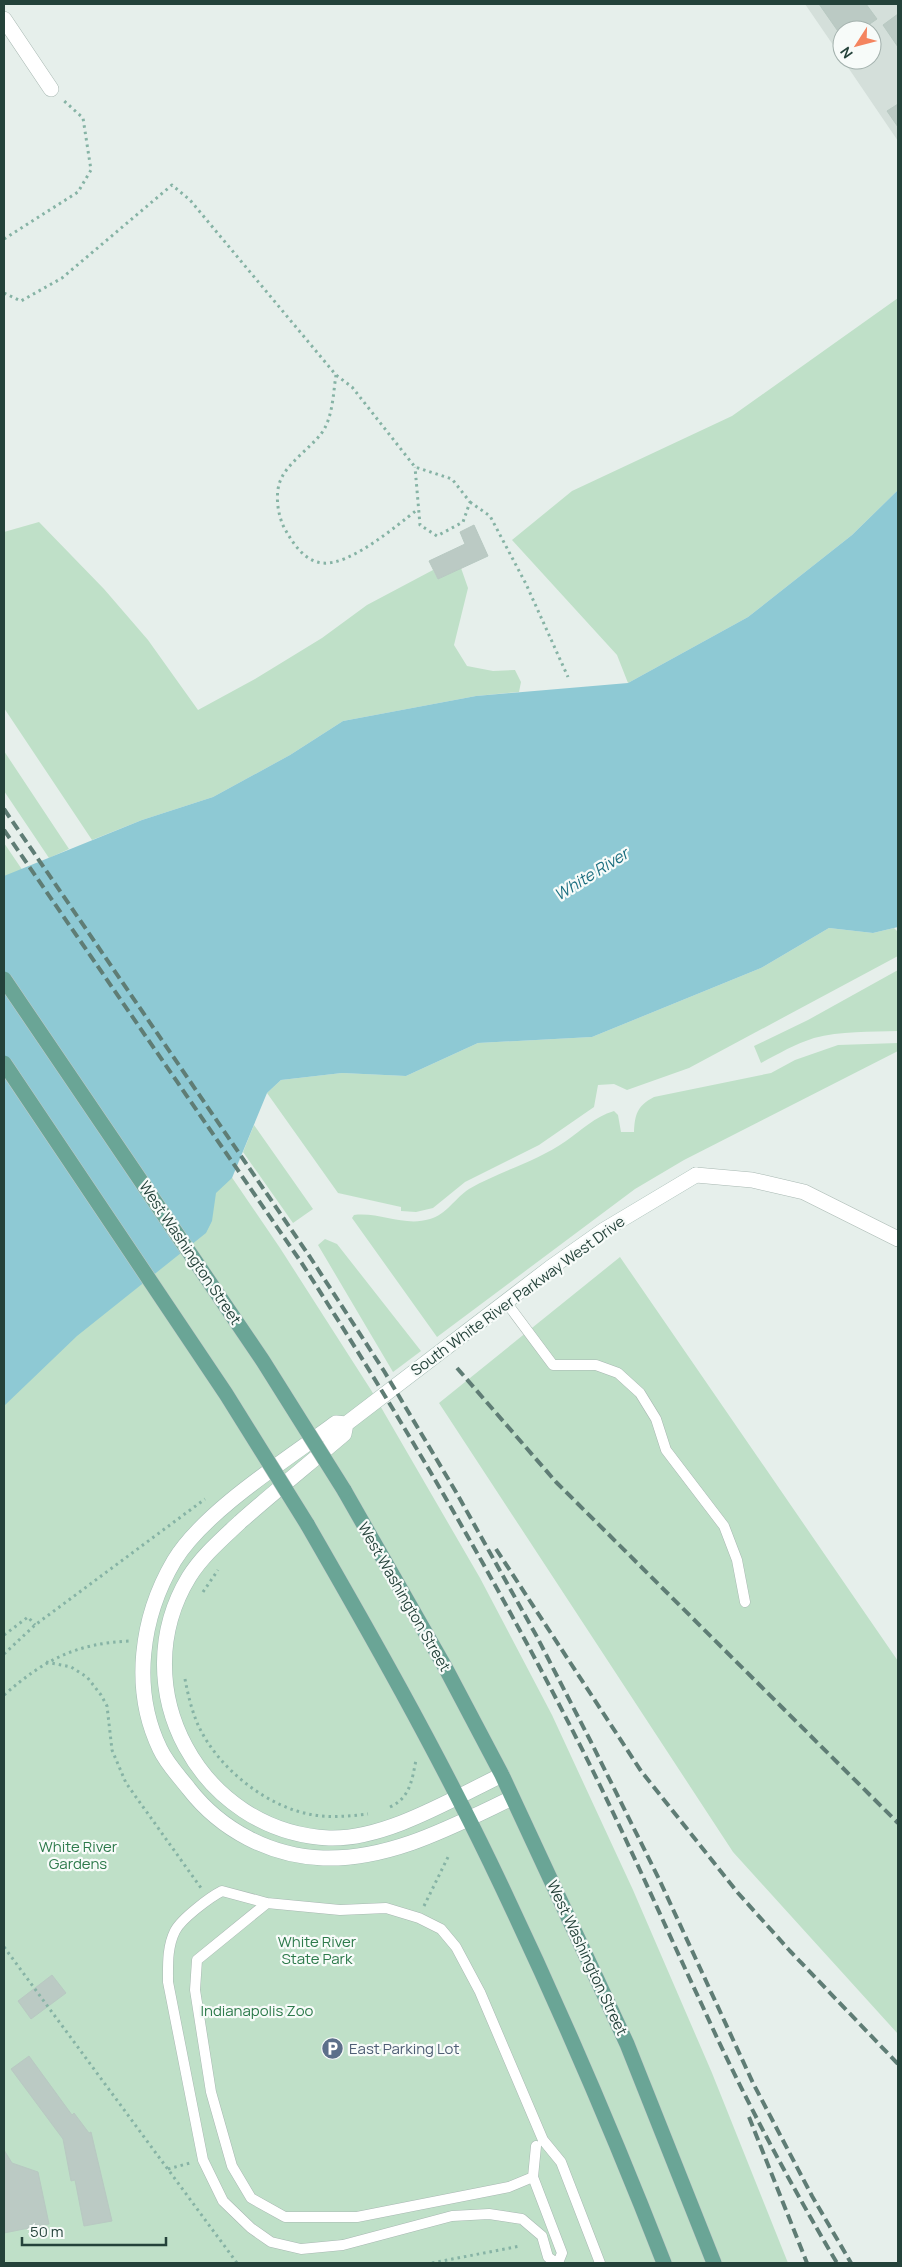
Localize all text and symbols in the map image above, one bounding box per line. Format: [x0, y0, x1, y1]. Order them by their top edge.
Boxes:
north arrow [832, 20, 882, 70]
text: N [835, 43, 857, 63]
water label: White River [550, 841, 634, 905]
street label: West Washington Street [134, 1177, 246, 1329]
street label: South White River Parkway West Drive [406, 1211, 629, 1380]
street label: West Washington Street [353, 1518, 456, 1675]
park label: White River Gardens [39, 1836, 118, 1874]
street label: West Washington Street [542, 1877, 633, 2039]
park label: White River State Park [278, 1931, 357, 1969]
park label: Indianapolis Zoo [201, 2000, 314, 2021]
parking icon: East Parking Lot [321, 2037, 345, 2061]
place label: East Parking Lot [349, 2038, 459, 2059]
scale bar [22, 2214, 166, 2246]
text: 50 m [30, 2221, 64, 2242]

